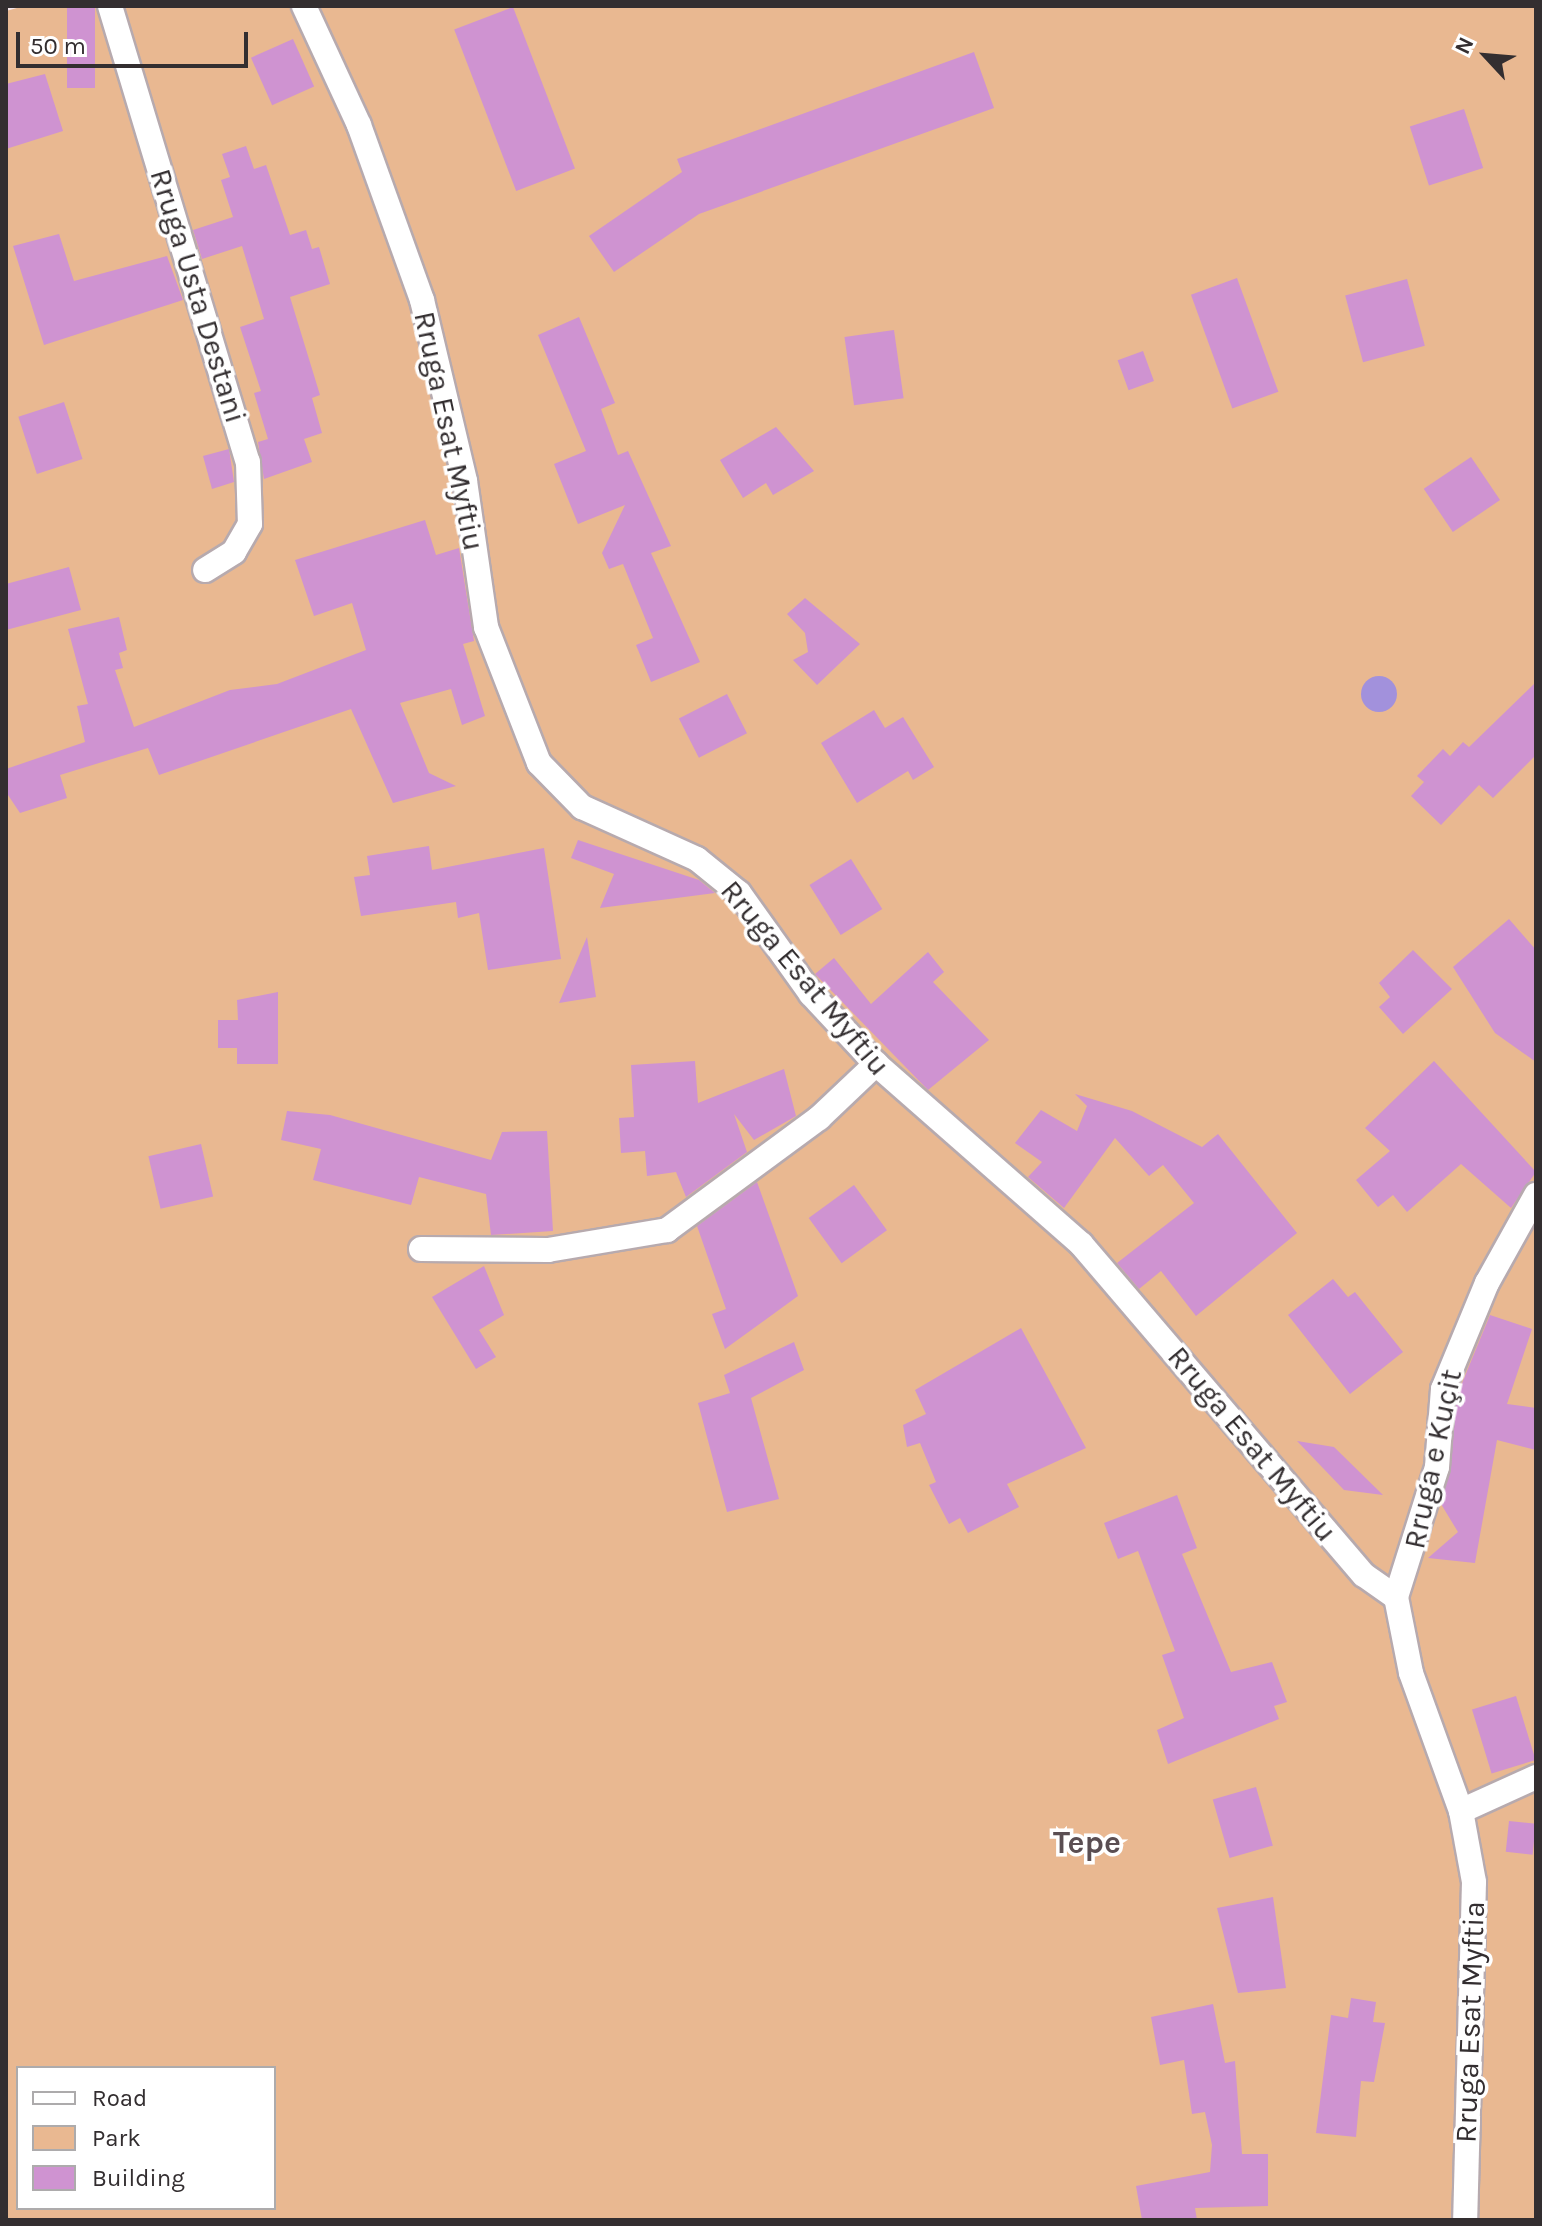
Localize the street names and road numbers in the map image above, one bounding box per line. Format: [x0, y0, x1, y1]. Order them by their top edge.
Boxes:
street label: Rruga Usta Destani [142, 164, 254, 428]
street label: Rruga Esat Myftiu [406, 308, 492, 554]
street label: Rruga Esat Myftiu [713, 873, 897, 1083]
street label: Rruga Esat Myftiu [1160, 1339, 1344, 1549]
street label: Rruga e Kuçit [1396, 1366, 1470, 1552]
street label: Rruga Esat Myftia [1448, 1901, 1492, 2143]

